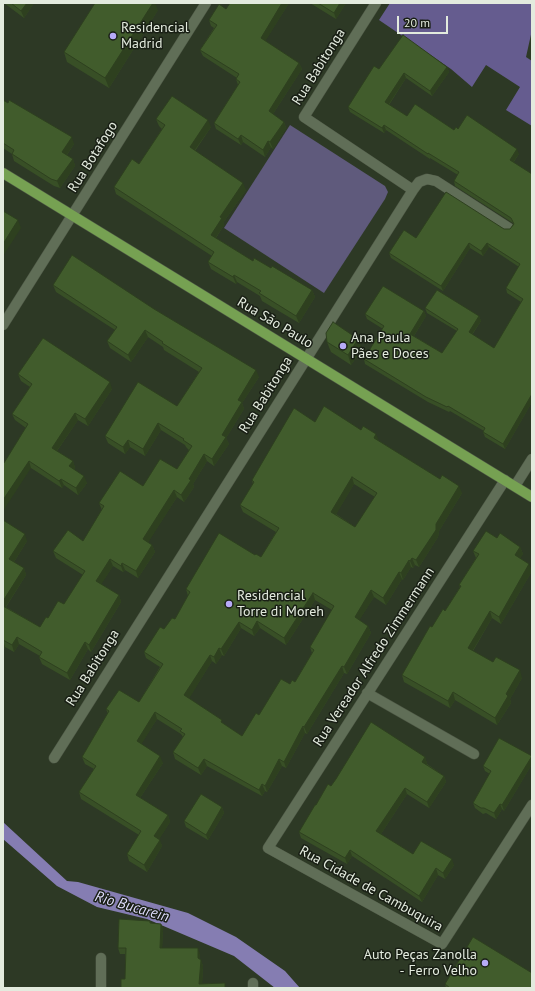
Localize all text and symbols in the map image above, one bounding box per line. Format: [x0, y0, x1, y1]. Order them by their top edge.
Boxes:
scale bar [399, 8, 450, 34]
text: 20 m [404, 15, 430, 30]
place label: Residencial Madrid [121, 20, 189, 52]
street label: Rua Babitonga [289, 26, 349, 108]
marker: Residencial Madrid [108, 31, 118, 41]
street label: Rua Botafogo [65, 118, 121, 196]
street label: Rua São Paulo [234, 294, 316, 352]
place label: Ana Paula Pães e Doces [351, 330, 429, 362]
marker: Ana Paula Pães e Doces [338, 341, 348, 351]
street label: Rua Babitonga [236, 354, 296, 436]
street label: Rua Vereador Alfredo Zimmermann [310, 564, 438, 750]
place label: Residencial Torre di Moreh [237, 588, 324, 620]
marker: Residencial Torre di Moreh [224, 599, 234, 609]
street label: Rua Babitonga [63, 627, 123, 709]
street label: Rua Cidade de Cambuquira [296, 843, 446, 935]
water label: Rio Bucarein [93, 888, 171, 926]
place label: Auto Peças Zanolla - Ferro Velho [364, 947, 477, 980]
marker: Auto Peças Zanolla - Ferro Velho [480, 958, 490, 968]

